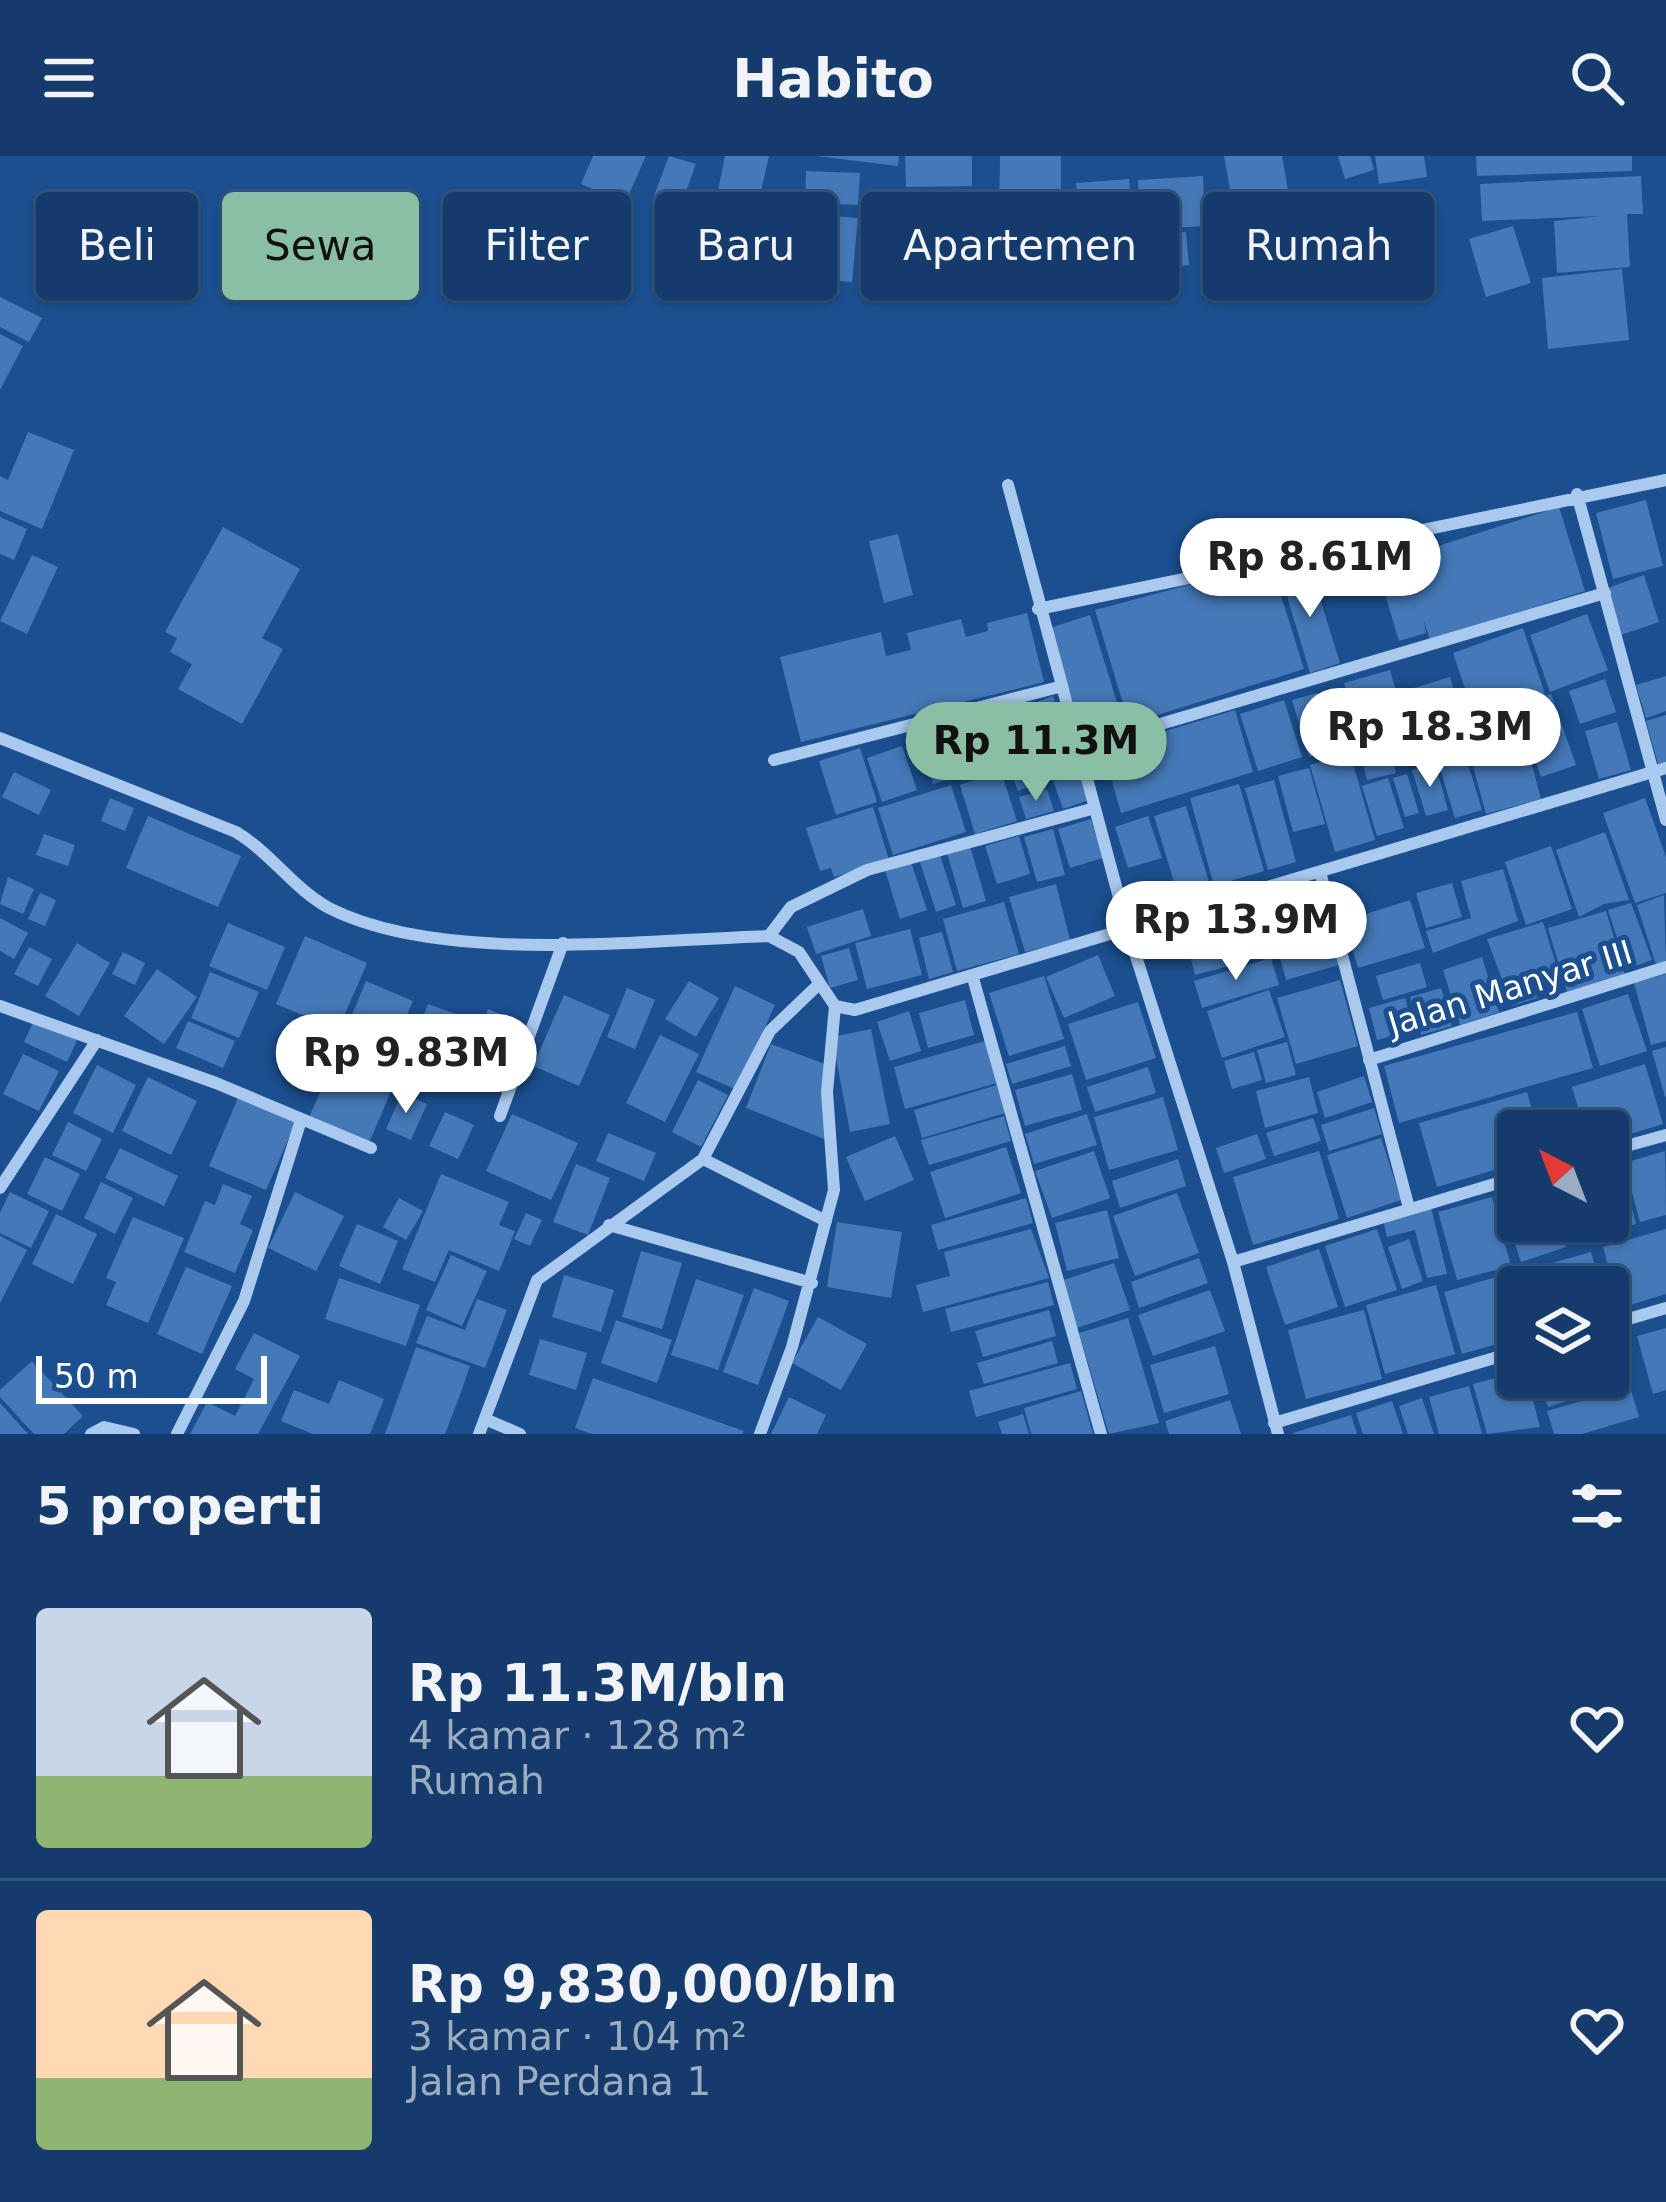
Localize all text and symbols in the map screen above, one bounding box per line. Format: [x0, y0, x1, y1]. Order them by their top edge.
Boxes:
icon: menu [36, 45, 102, 111]
icon: search [1564, 45, 1630, 111]
text: Habito [732, 47, 934, 110]
chip: Beli [36, 192, 198, 300]
chip: Sewa [222, 192, 419, 300]
chip: Filter [443, 192, 631, 300]
chip: Baru [655, 192, 837, 300]
chip: Apartemen [861, 192, 1179, 300]
chip: Rumah [1203, 192, 1434, 300]
pin: Rp 8.61M [1186, 518, 1434, 620]
text: Rp 8.61M [1207, 534, 1413, 579]
pin: Rp 18.3M [1306, 688, 1554, 790]
pin: Rp 11.3M [912, 702, 1160, 804]
text: Rp 18.3M [1327, 704, 1533, 749]
text: Rp 11.3M [933, 718, 1139, 763]
pin: Rp 13.9M [1112, 881, 1360, 983]
text: Rp 13.9M [1133, 897, 1339, 942]
street label: Jalan Manyar III [1381, 932, 1637, 1044]
pin: Rp 9.83M [282, 1014, 530, 1116]
text: Rp 9.83M [303, 1030, 509, 1075]
north arrow [1497, 1110, 1629, 1242]
map controls [1497, 1110, 1629, 1398]
button: layers [1497, 1266, 1629, 1398]
scale bar [36, 1350, 267, 1403]
text: 50 m [54, 1357, 139, 1396]
icon: filters [1564, 1473, 1630, 1539]
text: 5 properti [36, 1477, 324, 1536]
text: Rp 11.3M/bln [408, 1654, 787, 1713]
icon: home [132, 1656, 276, 1800]
icon: heart [1564, 1695, 1630, 1761]
text: 4 kamar · 128 m² [408, 1713, 747, 1758]
text: Rumah [408, 1758, 545, 1803]
text: Rp 9,830,000/bln [408, 1955, 898, 2014]
icon: home [132, 1958, 276, 2102]
icon: heart [1564, 1997, 1630, 2063]
text: 3 kamar · 104 m² [408, 2014, 747, 2059]
text: Jalan Perdana 1 [408, 2059, 711, 2104]

